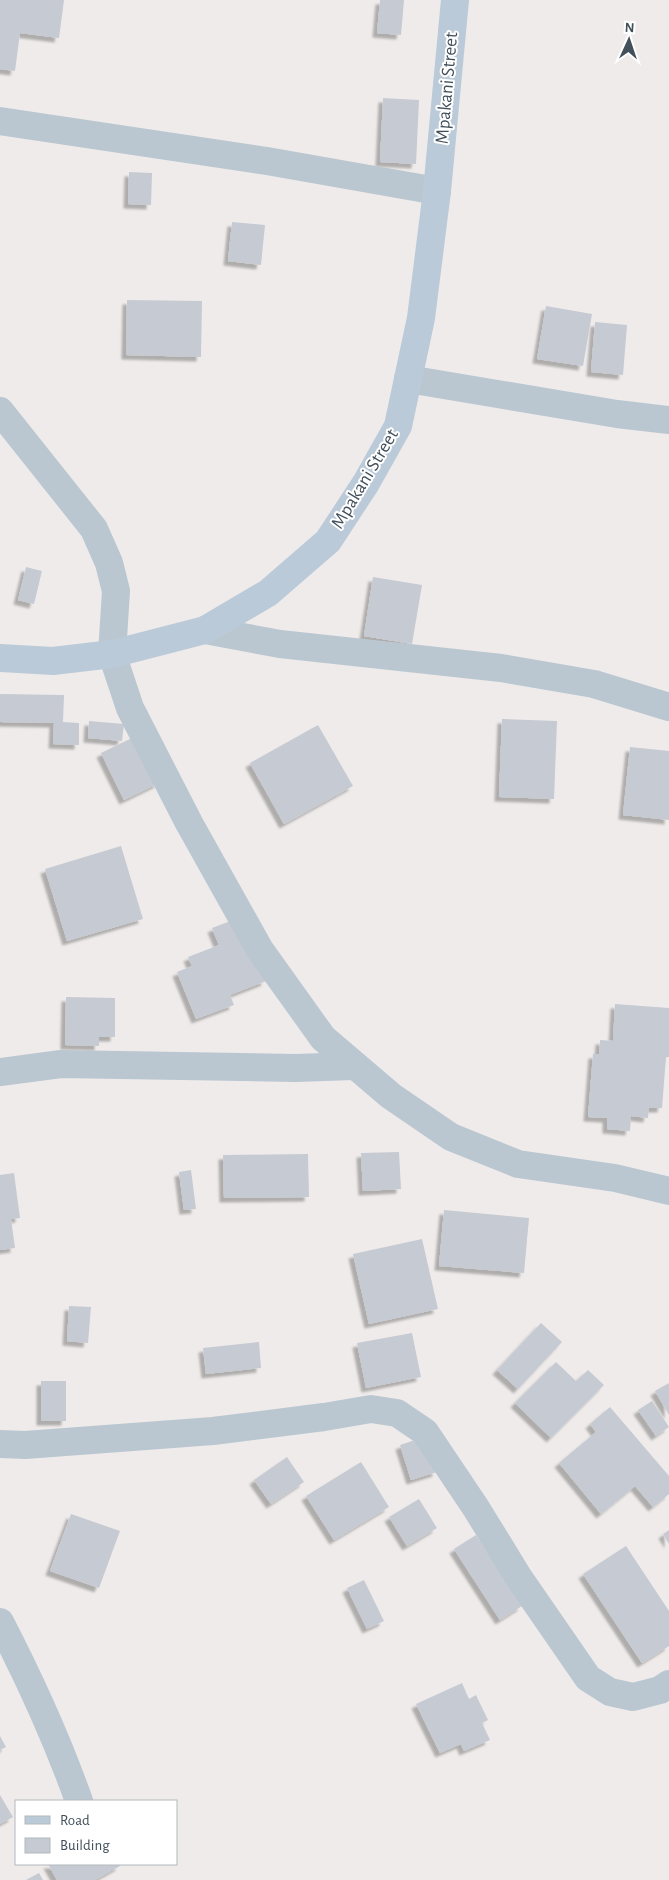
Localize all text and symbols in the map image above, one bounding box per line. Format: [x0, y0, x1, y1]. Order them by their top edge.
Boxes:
north arrow [604, 15, 654, 65]
text: N [624, 21, 635, 35]
street label: Mpakani Street [433, 31, 461, 145]
street label: Mpakani Street [328, 426, 402, 532]
legend [15, 1800, 178, 1865]
text: Road [60, 1813, 90, 1828]
text: Building [60, 1838, 110, 1853]

